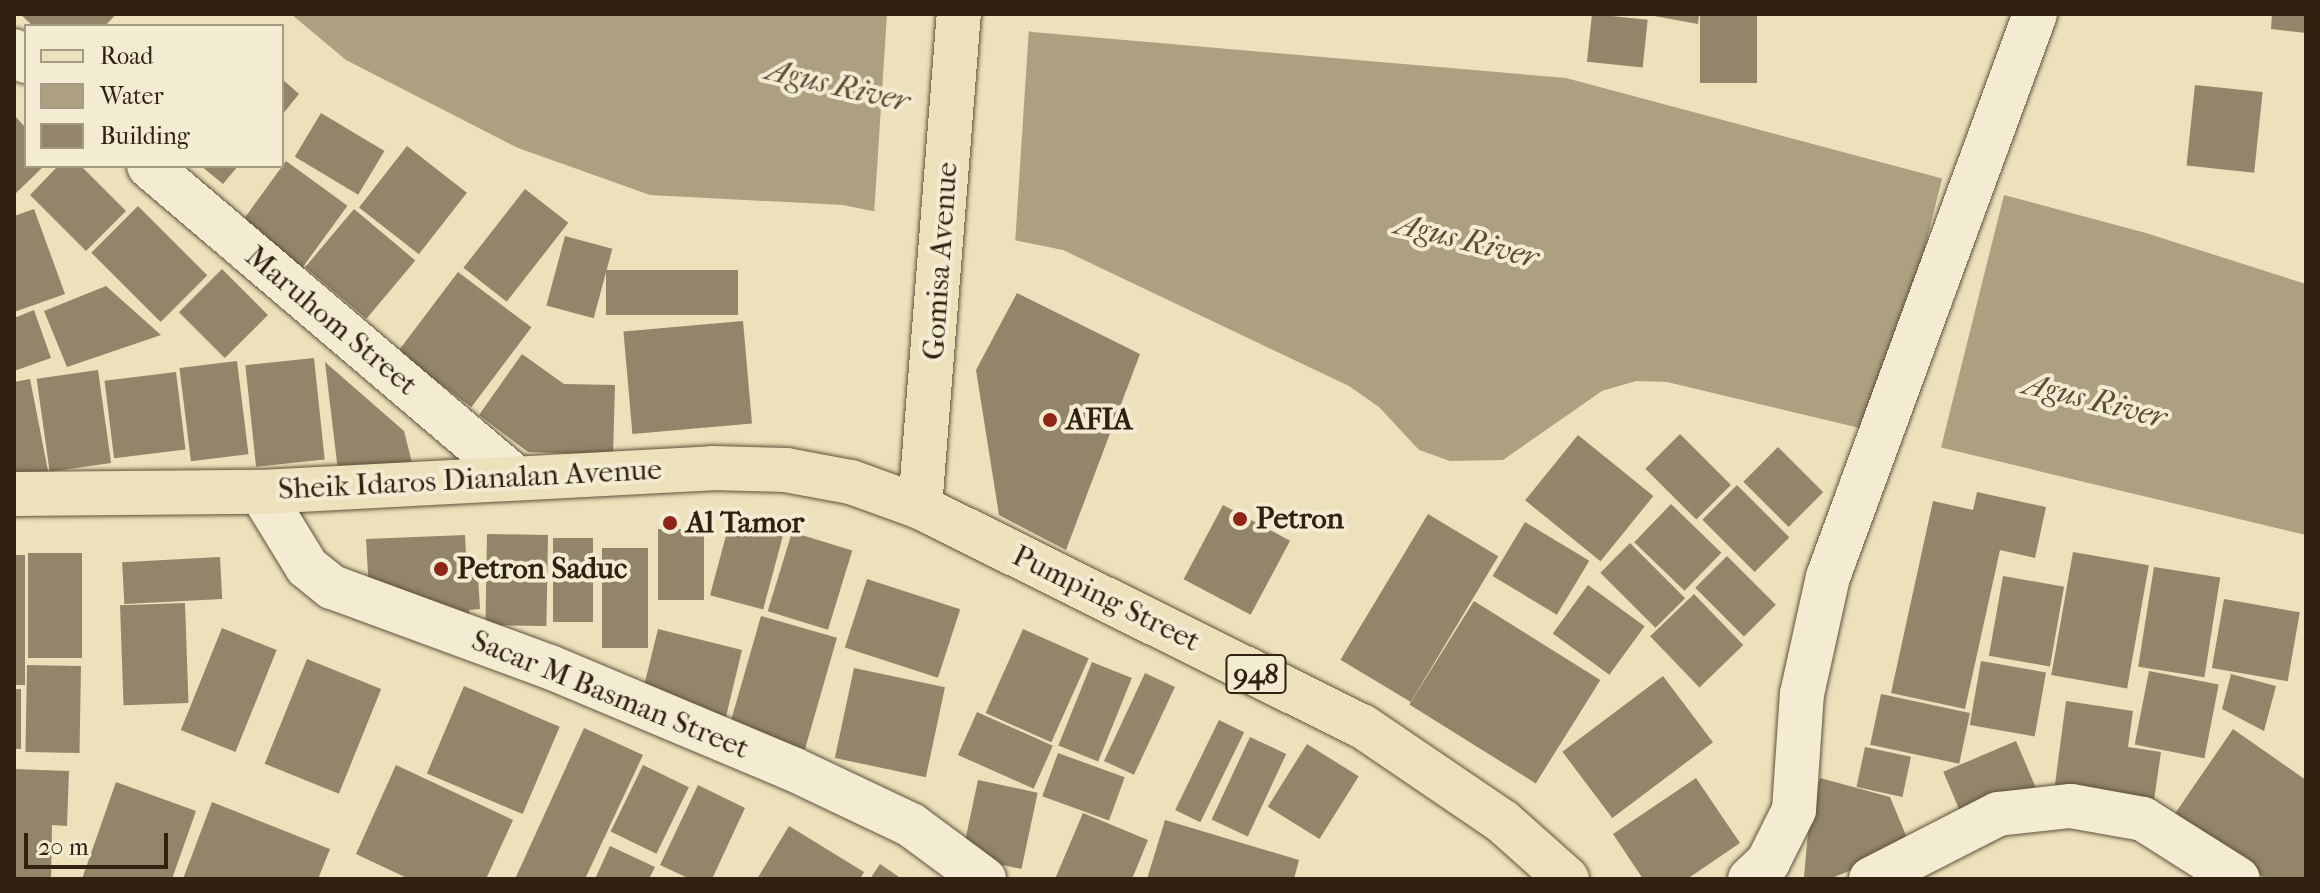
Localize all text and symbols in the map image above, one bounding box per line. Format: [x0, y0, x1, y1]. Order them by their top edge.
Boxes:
legend [24, 24, 284, 168]
text: Road [100, 42, 153, 70]
water label: Agus River [763, 51, 913, 121]
text: Water [100, 82, 164, 110]
text: Building [100, 122, 190, 150]
street label: Gomisa Avenue [916, 161, 966, 361]
water label: Agus River [1392, 205, 1542, 277]
street label: Maruhom Street [238, 239, 424, 403]
water label: Agus River [2020, 365, 2170, 437]
place label: AFIA [1066, 402, 1133, 438]
marker: AFIA [1041, 411, 1059, 429]
street label: Sheik Idaros Dianalan Avenue [277, 452, 663, 508]
place label: Petron [1256, 501, 1344, 537]
place label: Al Tamor [686, 505, 804, 541]
marker: Petron [1231, 510, 1249, 528]
marker: Al Tamor [661, 514, 679, 532]
street label: Pumping Street [1006, 538, 1206, 660]
place label: Petron Saduc [457, 551, 627, 587]
marker: Petron Saduc [432, 560, 450, 578]
street label: Sacar M Basman Street [466, 623, 754, 767]
road number: 948 [1224, 650, 1288, 698]
scale bar [28, 817, 172, 867]
text: 20 m [38, 833, 89, 861]

